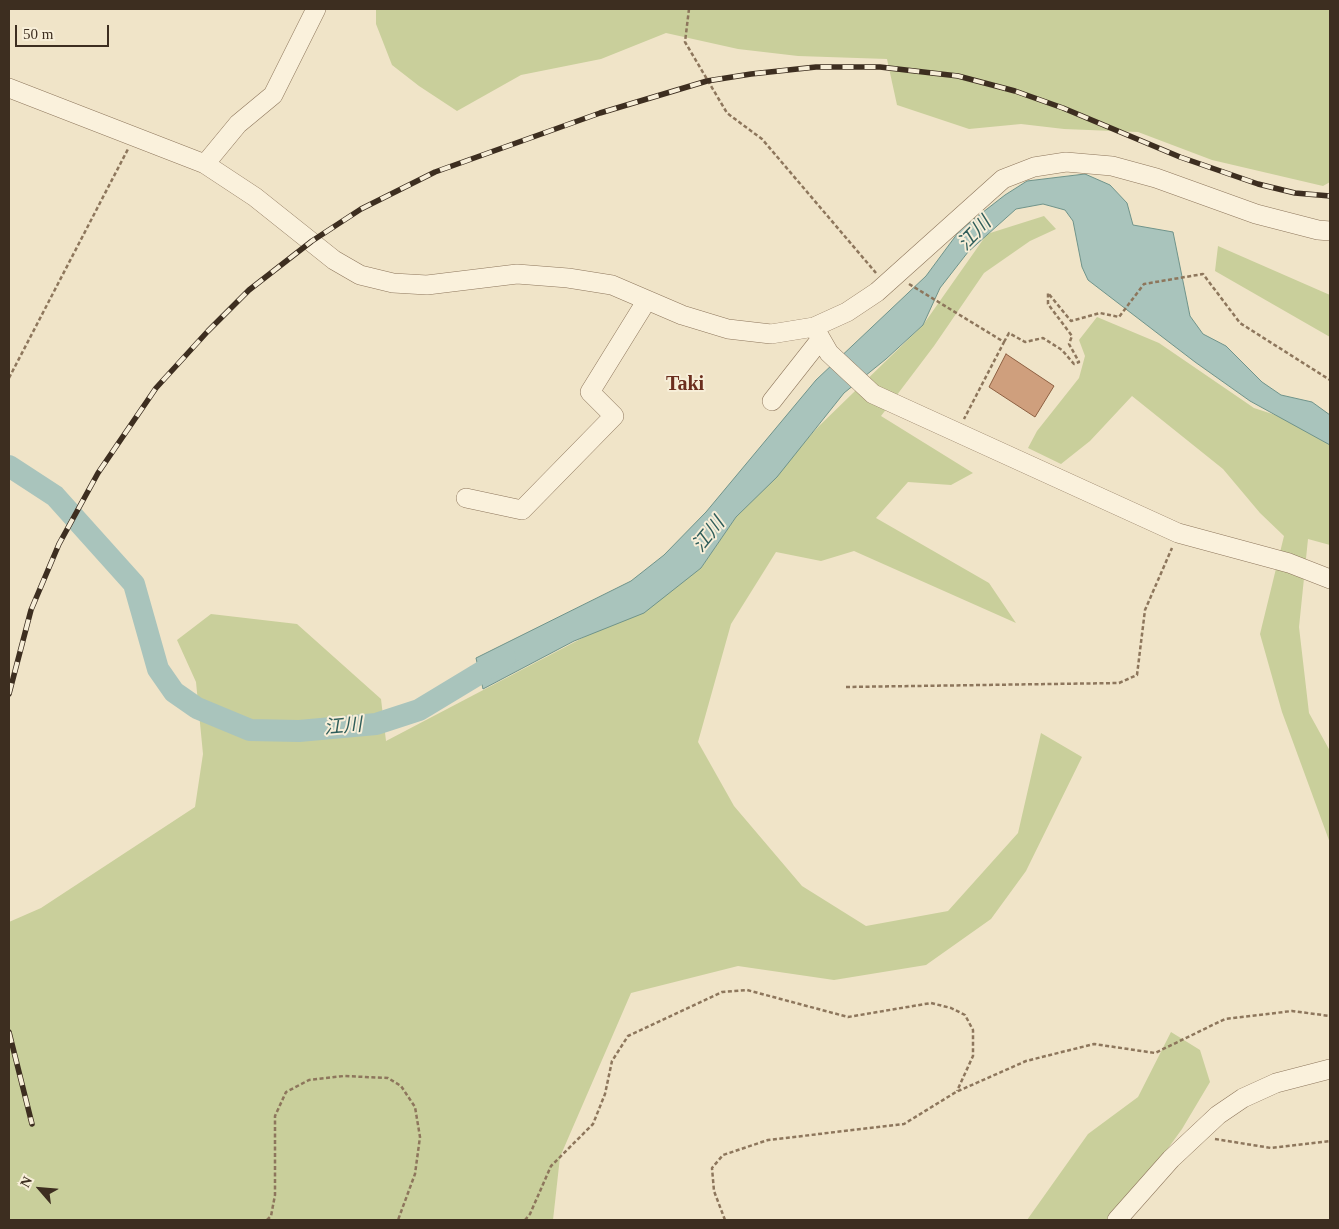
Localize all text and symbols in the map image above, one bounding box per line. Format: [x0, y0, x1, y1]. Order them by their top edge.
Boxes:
scale bar [18, 15, 111, 47]
text: 50 m [23, 26, 53, 42]
water label: 江川 [954, 212, 996, 256]
district label: Taki [666, 373, 704, 397]
water label: 江川 [688, 513, 730, 557]
water label: 江川 [323, 714, 363, 740]
north arrow [15, 1164, 65, 1214]
text: N [17, 1174, 35, 1190]

